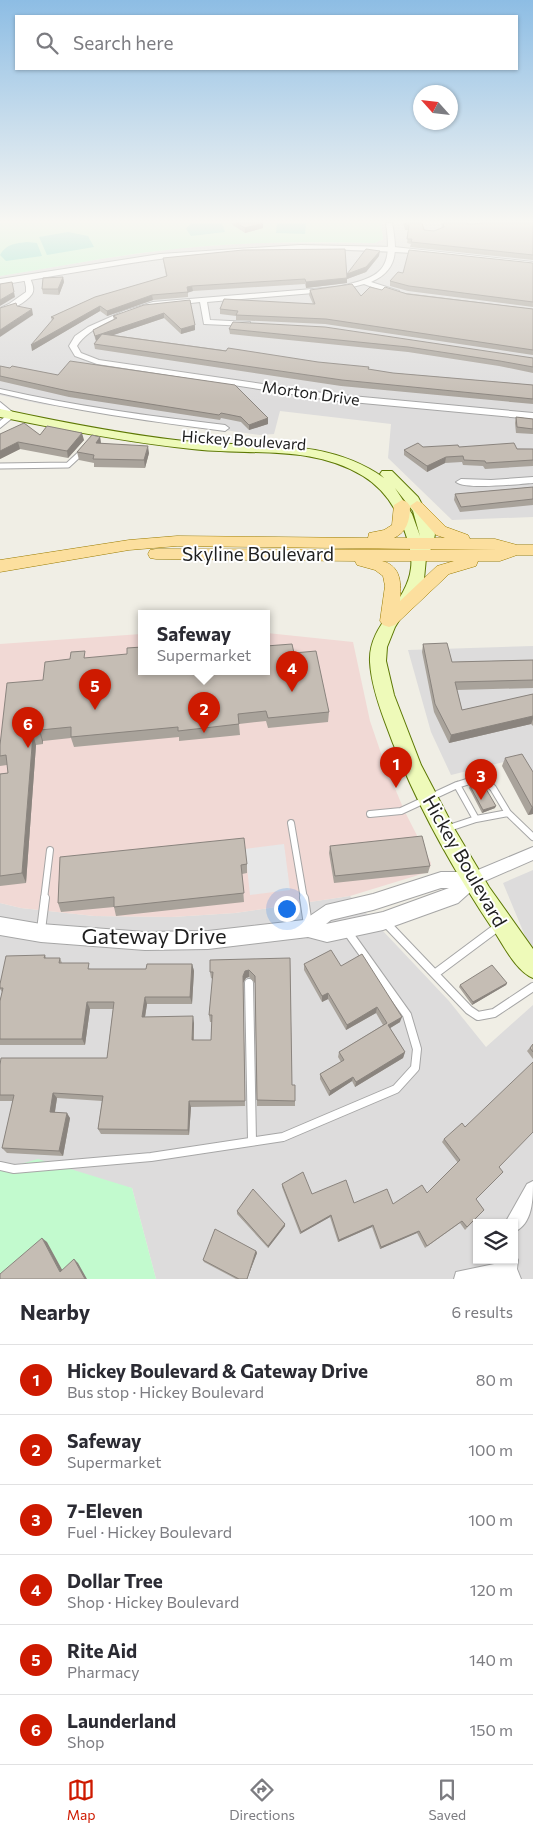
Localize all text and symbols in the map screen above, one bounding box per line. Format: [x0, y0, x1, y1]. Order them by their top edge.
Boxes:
search box [15, 15, 518, 70]
icon: search [33, 29, 61, 57]
text: Search here [73, 31, 173, 54]
north arrow [413, 85, 458, 130]
street label: Morton Drive [261, 376, 361, 409]
street label: Hickey Boulevard [181, 426, 307, 453]
street label: Skyline Boulevard [182, 542, 334, 565]
popup [138, 610, 270, 675]
text: Safeway [157, 622, 231, 645]
text: Supermarket [157, 645, 251, 664]
pin: 4 [276, 651, 308, 692]
pin: 5 [79, 669, 111, 710]
pin: 2 [188, 692, 220, 733]
pin: 6 [12, 707, 44, 748]
pin: 1 [380, 747, 412, 788]
pin: 3 [465, 759, 497, 800]
street label: Hickey Boulevard [418, 791, 512, 931]
your location [274, 896, 300, 922]
street label: Gateway Drive [81, 922, 227, 949]
map controls [473, 1219, 518, 1264]
button: layers [473, 1219, 518, 1264]
text: Nearby [20, 1299, 90, 1324]
text: 6 results [452, 1302, 513, 1321]
text: Hickey Boulevard & Gateway Drive [67, 1359, 368, 1382]
text: 1 [32, 1370, 40, 1389]
text: 80 m [476, 1370, 513, 1389]
text: Bus stop · Hickey Boulevard [67, 1382, 264, 1401]
text: Safeway [67, 1429, 141, 1452]
text: 2 [31, 1440, 41, 1459]
text: 100 m [468, 1440, 513, 1459]
text: Supermarket [67, 1452, 162, 1471]
text: 7-Eleven [67, 1499, 143, 1522]
text: 3 [31, 1510, 41, 1529]
text: 100 m [468, 1510, 513, 1529]
text: Fuel · Hickey Boulevard [67, 1522, 232, 1541]
text: Dollar Tree [67, 1569, 163, 1592]
text: 4 [31, 1580, 41, 1599]
text: 120 m [470, 1580, 513, 1599]
text: Shop · Hickey Boulevard [67, 1592, 239, 1611]
text: Rite Aid [67, 1639, 137, 1662]
text: 5 [31, 1650, 41, 1669]
text: 140 m [469, 1650, 513, 1669]
text: Pharmacy [67, 1662, 140, 1681]
text: Launderland [67, 1709, 176, 1732]
text: 6 [31, 1720, 41, 1739]
text: 150 m [470, 1720, 513, 1739]
text: Shop [67, 1732, 105, 1751]
tab: Map [67, 1776, 96, 1823]
tab: Directions [229, 1776, 295, 1823]
tab: Saved [428, 1776, 466, 1823]

